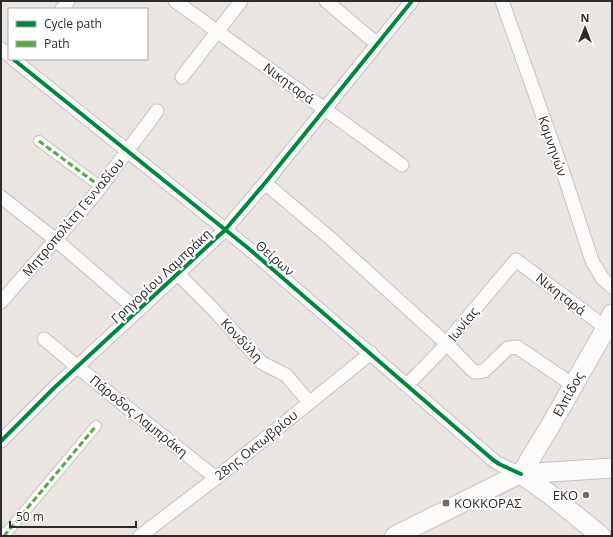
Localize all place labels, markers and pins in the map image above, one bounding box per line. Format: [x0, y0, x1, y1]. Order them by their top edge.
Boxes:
place label: ΕΚΟ [553, 486, 578, 504]
marker: ΕΚΟ [581, 490, 591, 500]
place label: ΚΟΚΚΟΡΑΣ [454, 494, 522, 512]
marker: ΚΟΚΚΟΡΑΣ [441, 498, 451, 508]

